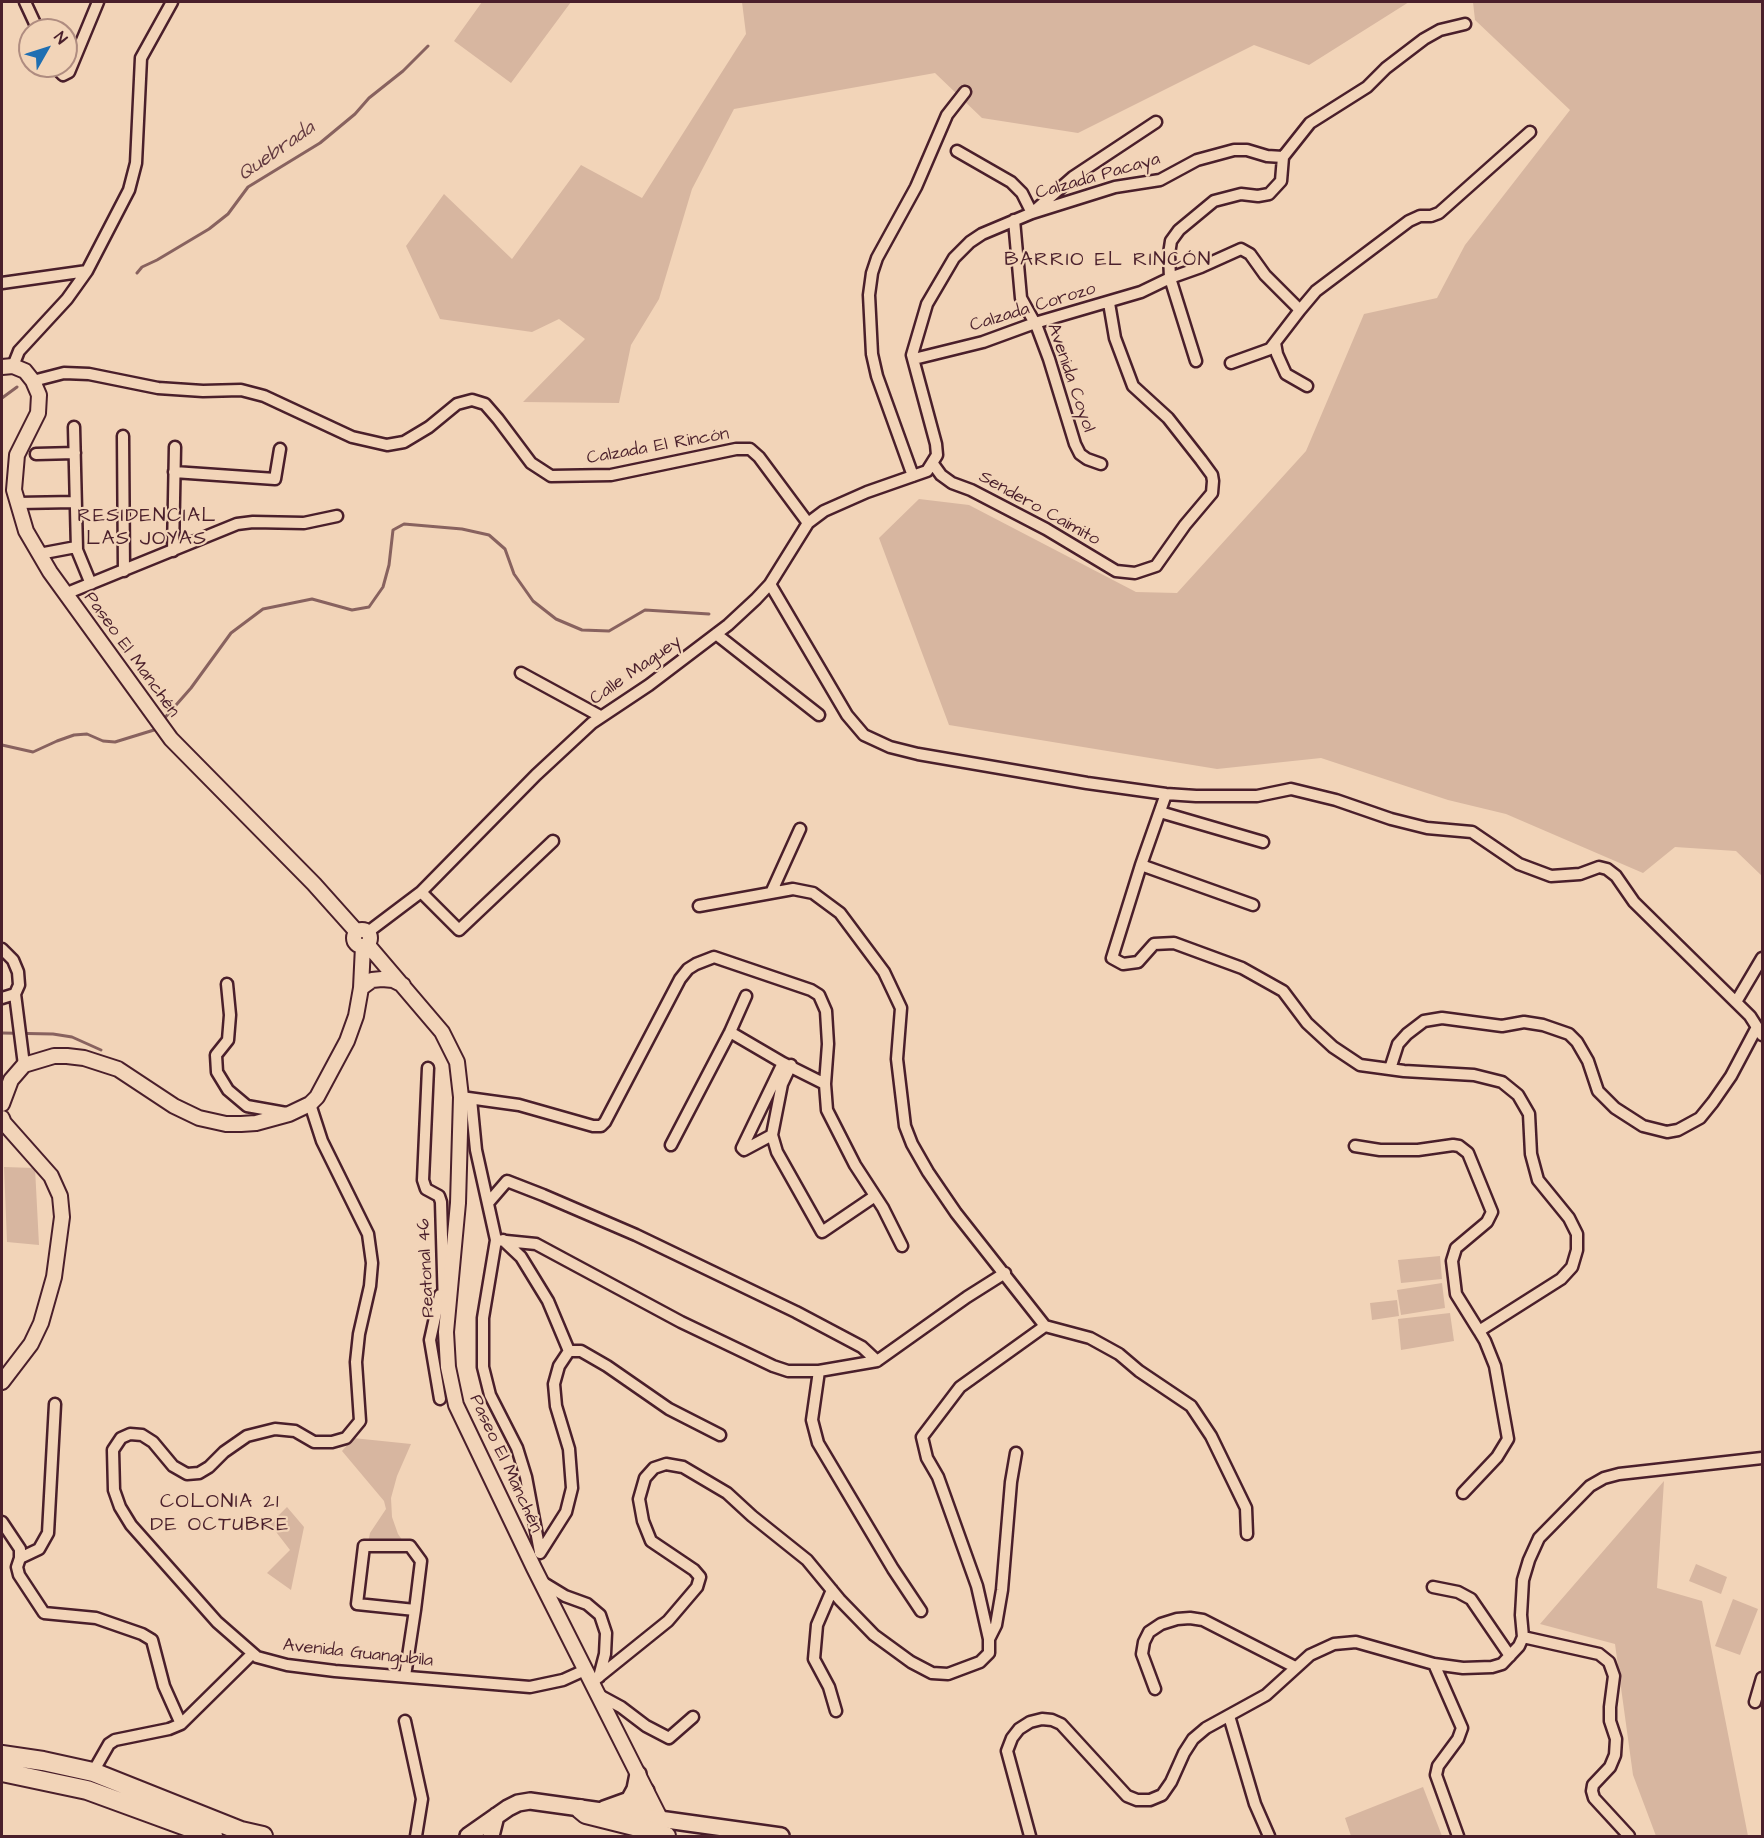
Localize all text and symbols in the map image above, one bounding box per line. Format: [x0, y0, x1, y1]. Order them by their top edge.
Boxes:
north arrow [18, 18, 78, 78]
text: N [49, 27, 72, 49]
water label: Quebrada [234, 117, 320, 187]
street label: Calzada Pacaya [1033, 149, 1163, 205]
district label: BARRIO EL RINCÓN [1004, 249, 1212, 273]
street label: Calzada Corozo [968, 279, 1098, 337]
street label: Avenida Coyol [1041, 321, 1099, 435]
street label: Calzada El Rincón [585, 424, 731, 470]
street label: Sendero Caimito [975, 467, 1103, 551]
district label: RESIDENCIAL LAS JOYAS [77, 505, 217, 552]
street label: Paseo El Manchén [78, 588, 184, 722]
street label: Calle Maguey [586, 632, 686, 710]
street label: Peatonal 46 [414, 1218, 440, 1318]
street label: Paseo El Manchén [464, 1392, 546, 1536]
district label: COLONIA 21 DE OCTUBRE [150, 1491, 290, 1538]
street label: Avenida Guangubila [282, 1635, 434, 1673]

